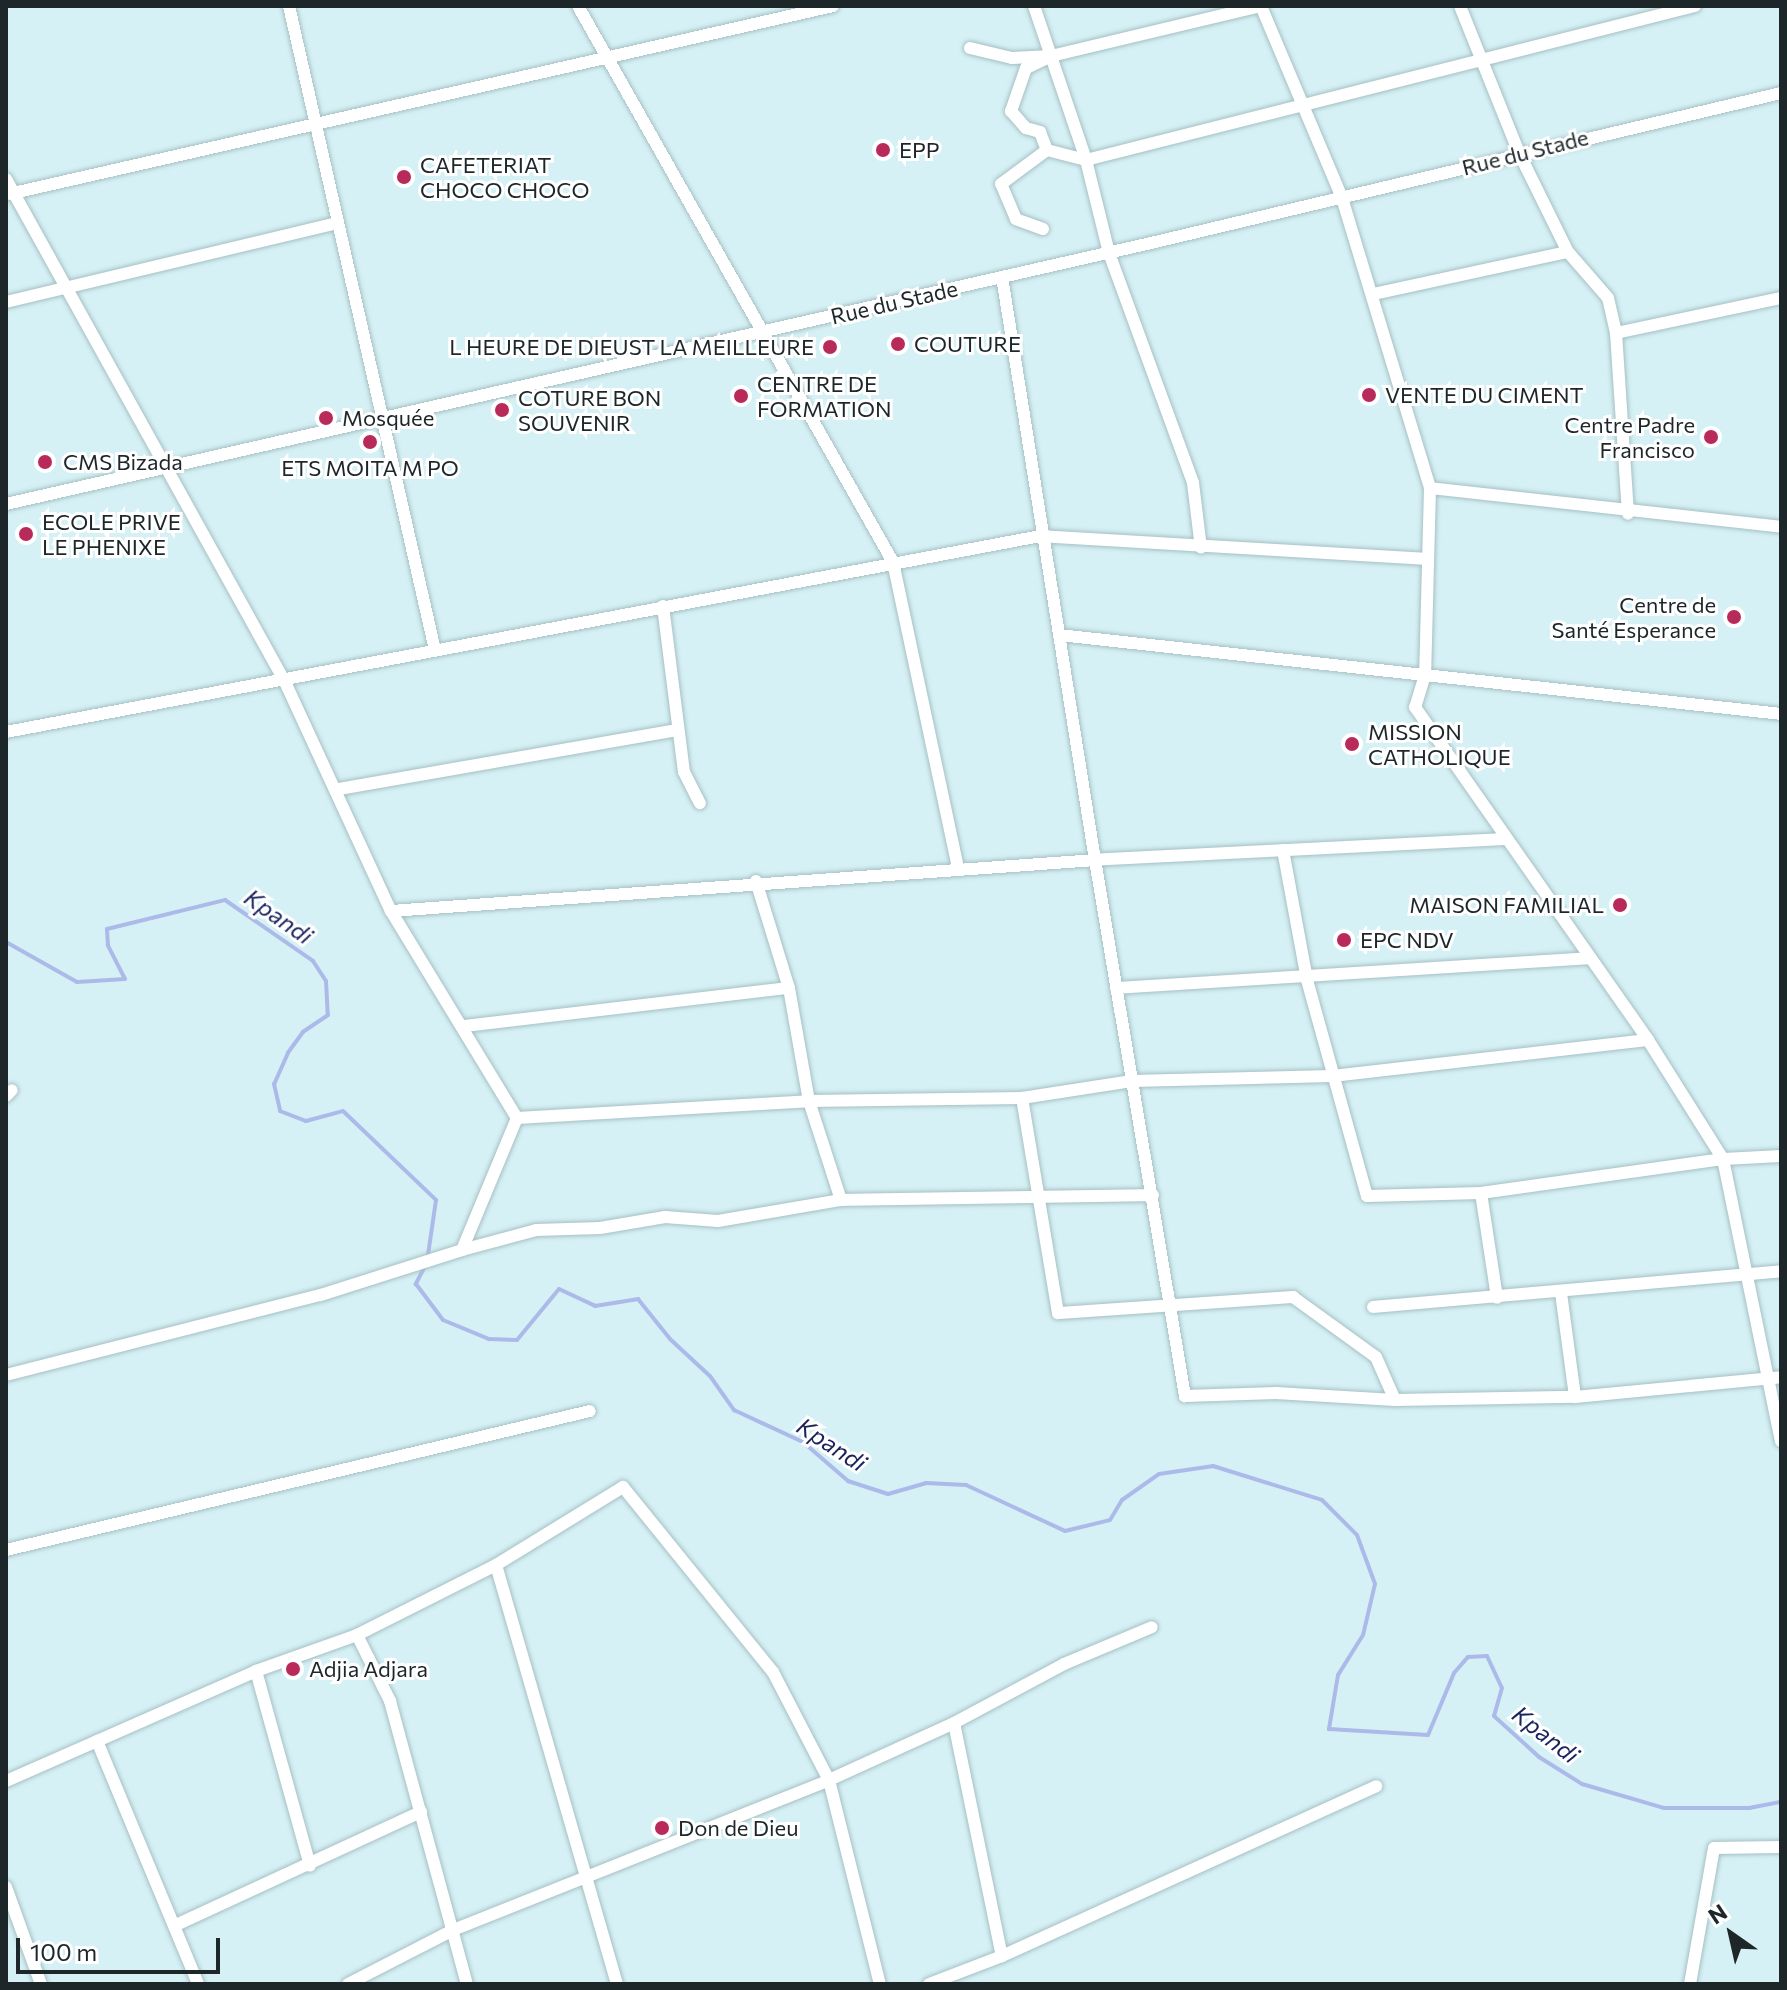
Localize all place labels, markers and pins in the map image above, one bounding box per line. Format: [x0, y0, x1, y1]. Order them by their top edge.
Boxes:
place label: EPP [899, 137, 940, 163]
marker: EPP [874, 141, 892, 159]
place label: CAFETERIAT CHOCO CHOCO [420, 151, 589, 202]
marker: CAFETERIAT CHOCO CHOCO [395, 168, 413, 186]
place label: COUTURE [914, 331, 1021, 357]
place label: L HEURE DE DIEUST LA MEILLEURE [449, 334, 814, 360]
marker: COUTURE [889, 335, 907, 353]
marker: L HEURE DE DIEUST LA MEILLEURE [821, 338, 839, 356]
place label: CENTRE DE FORMATION [757, 370, 891, 422]
place label: VENTE DU CIMENT [1385, 382, 1584, 408]
place label: COTURE BON SOUVENIR [518, 384, 661, 436]
marker: VENTE DU CIMENT [1360, 386, 1378, 404]
marker: CENTRE DE FORMATION [732, 387, 750, 405]
marker: COTURE BON SOUVENIR [493, 401, 511, 419]
place label: Mosquée [342, 405, 434, 431]
marker: Mosquée [317, 409, 335, 427]
place label: Centre Padre Francisco [1564, 411, 1695, 462]
marker: Centre Padre Francisco [1702, 428, 1720, 446]
marker: ETS MOITA M PO [361, 433, 379, 451]
place label: CMS Bizada [63, 449, 183, 475]
marker: CMS Bizada [34, 451, 56, 473]
place label: ETS MOITA M PO [281, 455, 459, 481]
place label: ECOLE PRIVE LE PHENIXE [42, 508, 181, 560]
marker: ECOLE PRIVE LE PHENIXE [17, 525, 35, 543]
place label: Centre de Santé Esperance [1552, 591, 1716, 642]
marker: Centre de Santé Esperance [1723, 606, 1745, 628]
place label: MISSION CATHOLIQUE [1368, 718, 1511, 770]
marker: MISSION CATHOLIQUE [1343, 735, 1361, 753]
place label: MAISON FAMILIAL [1409, 892, 1604, 918]
marker: MAISON FAMILIAL [1611, 896, 1629, 914]
place label: EPC NDV [1360, 927, 1454, 953]
marker: EPC NDV [1335, 931, 1353, 949]
place label: Adjia Adjara [309, 1656, 428, 1682]
marker: Adjia Adjara [284, 1660, 302, 1678]
place label: Don de Dieu [678, 1815, 798, 1841]
marker: Don de Dieu [653, 1819, 671, 1837]

